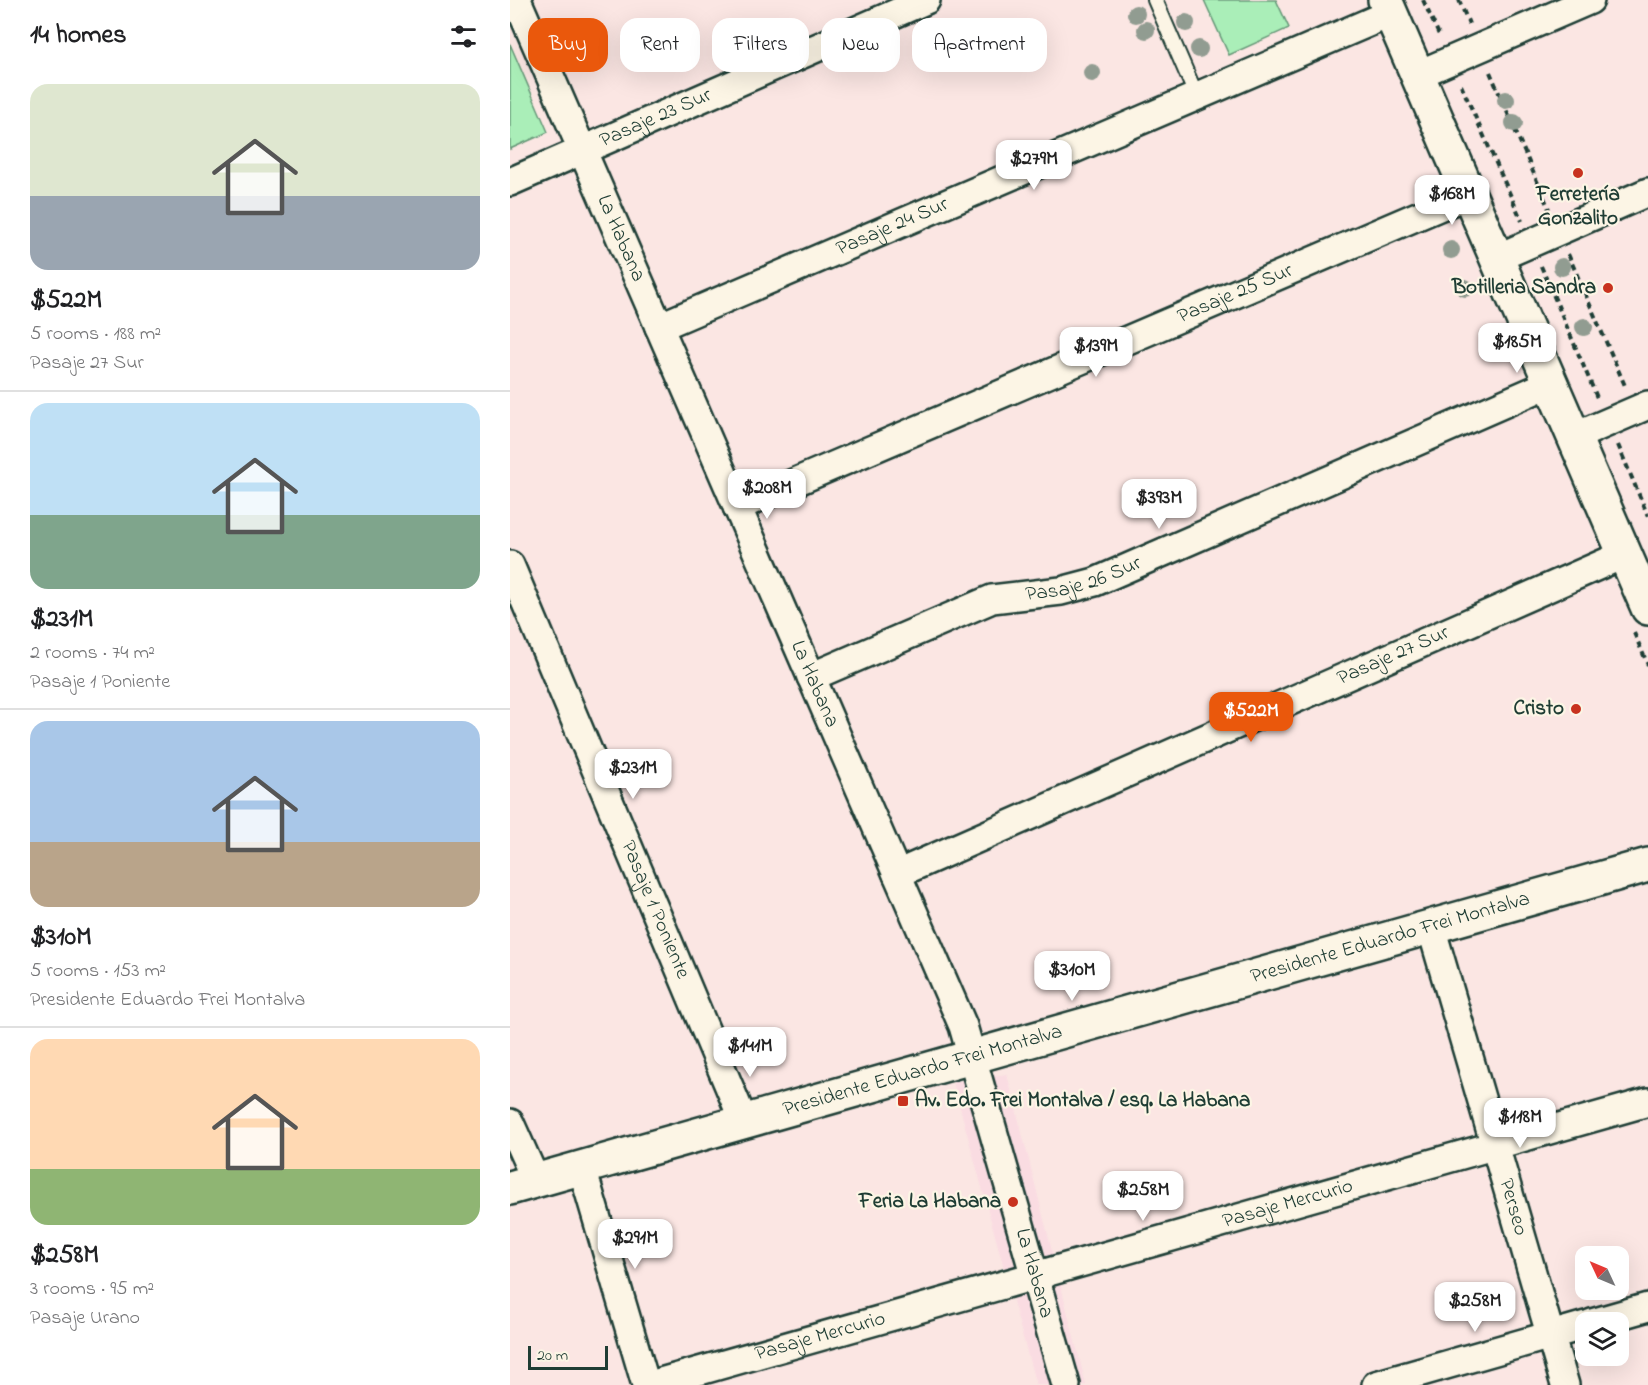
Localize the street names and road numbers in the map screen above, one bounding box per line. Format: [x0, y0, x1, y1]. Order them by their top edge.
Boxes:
street label: Pasaje 23 Sur [595, 80, 717, 156]
street label: Pasaje 24 Sur [832, 189, 954, 264]
street label: La Habana [589, 190, 653, 287]
street label: Pasaje 25 Sur [1173, 256, 1298, 332]
street label: Pasaje 26 Sur [1024, 548, 1147, 610]
street label: Pasaje 27 Sur [1332, 618, 1454, 694]
street label: La Habana [782, 636, 847, 732]
street label: Pasaje 1 Poniente [612, 836, 697, 984]
street label: Presidente Eduardo Frei Montalva [1247, 884, 1533, 992]
street label: Presidente Eduardo Frei Montalva [779, 1017, 1066, 1125]
street label: Pasaje Mercurio [1219, 1171, 1357, 1237]
street label: Perseo [1490, 1175, 1536, 1239]
street label: La Habana [1007, 1225, 1061, 1322]
street label: Pasaje Mercurio [752, 1304, 889, 1369]

